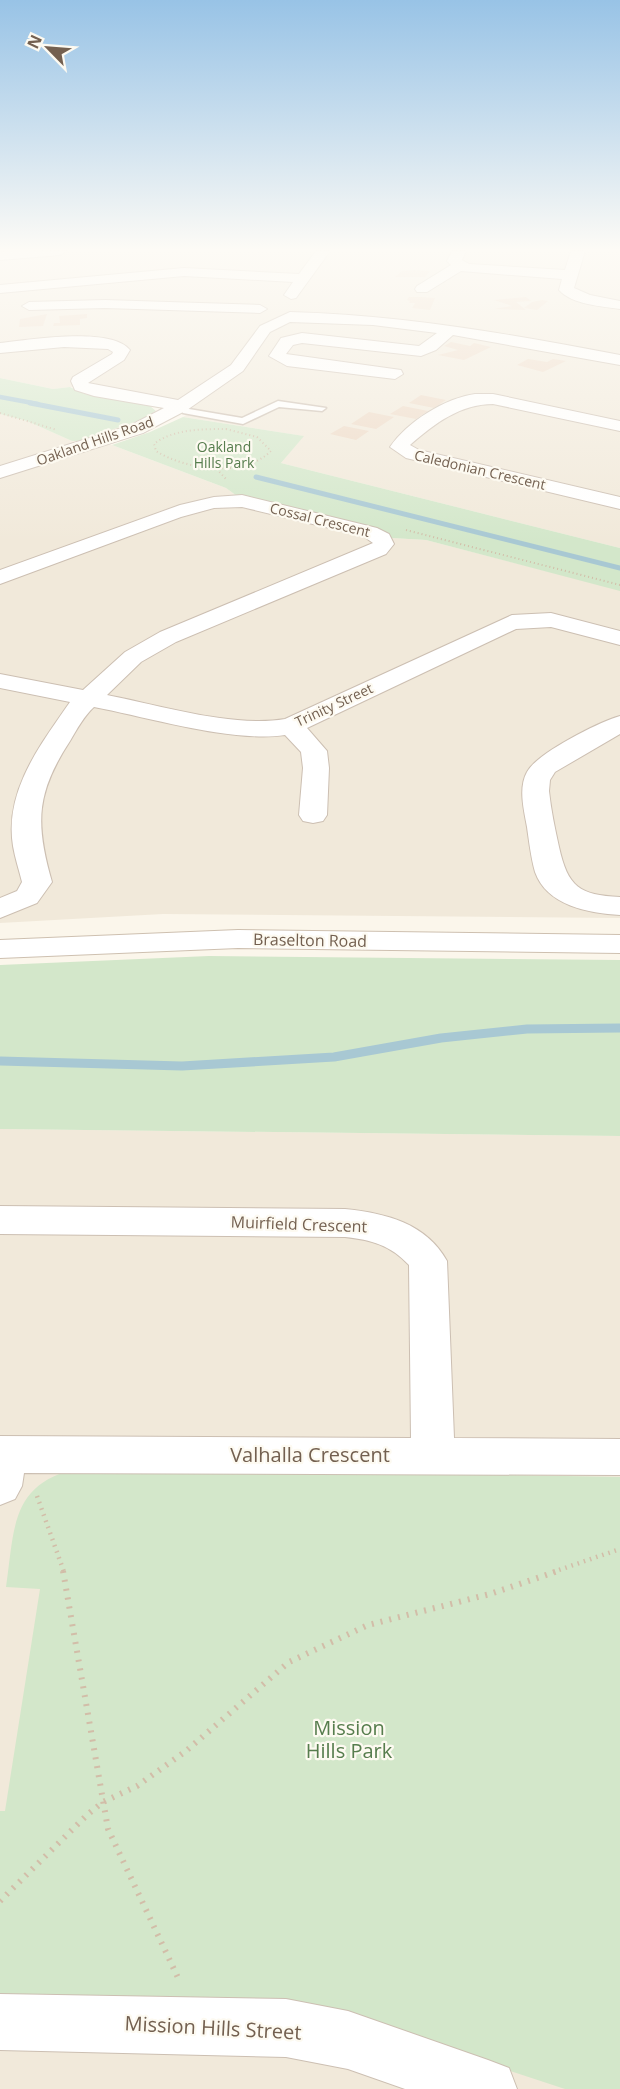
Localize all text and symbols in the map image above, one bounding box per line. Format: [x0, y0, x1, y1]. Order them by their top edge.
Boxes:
north arrow [18, 18, 78, 78]
text: N [22, 31, 47, 52]
street label: Oakland Hills Road [34, 412, 156, 469]
park label: Oakland Hills Park [194, 437, 255, 472]
street label: Caledonian Crescent [413, 445, 548, 494]
street label: Cossal Crescent [268, 498, 372, 541]
street label: Trinity Street [292, 678, 376, 731]
street label: Braselton Road [253, 928, 367, 952]
street label: Muirfield Crescent [230, 1211, 368, 1237]
street label: Valhalla Crescent [230, 1441, 390, 1468]
park label: Mission Hills Park [306, 1714, 393, 1764]
street label: Mission Hills Street [124, 2009, 302, 2046]

